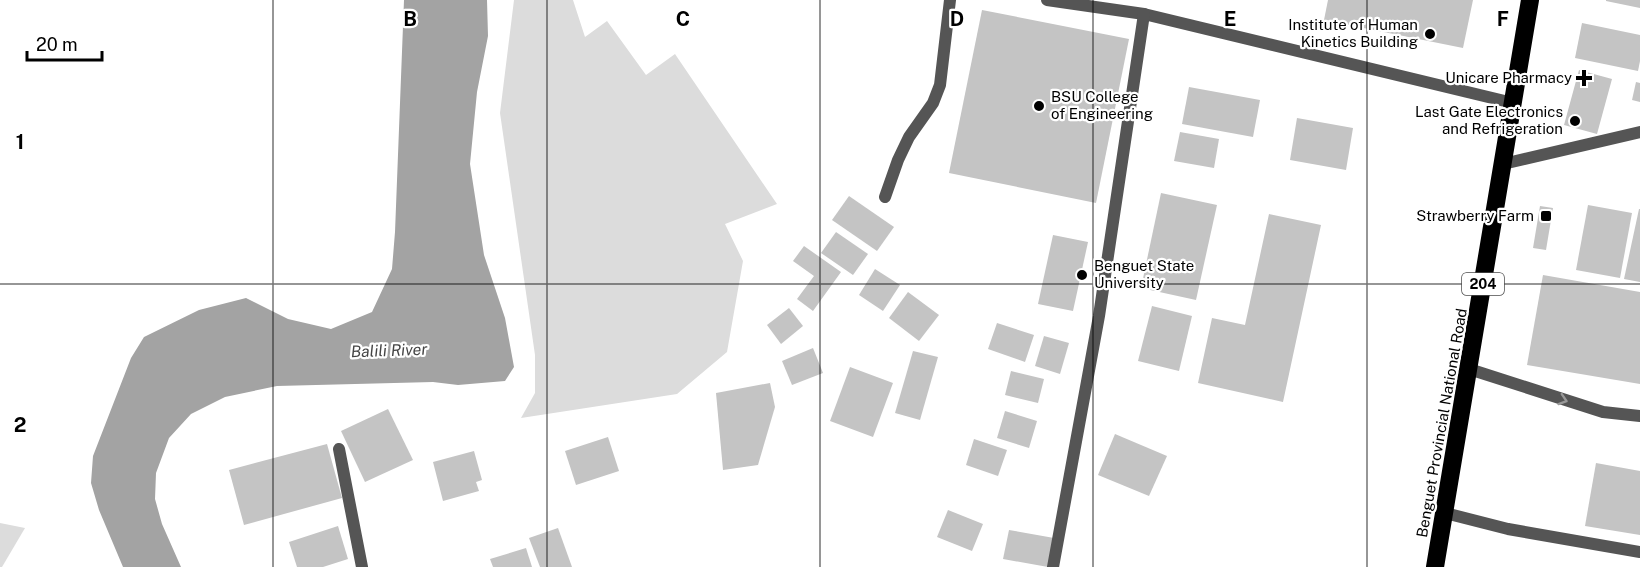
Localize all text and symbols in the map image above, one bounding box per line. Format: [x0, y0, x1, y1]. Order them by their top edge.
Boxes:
text: B [403, 7, 417, 31]
text: C [676, 7, 690, 31]
text: D [950, 7, 964, 31]
text: E [1224, 7, 1236, 31]
text: F [1497, 7, 1509, 31]
place label: Institute of Human Kinetics Building [1288, 16, 1418, 50]
scale bar [27, 24, 102, 62]
marker: Institute of Human Kinetics Building [1423, 27, 1437, 41]
text: 20 m [36, 34, 78, 55]
place label: Unicare Pharmacy [1445, 69, 1572, 86]
marker: Unicare Pharmacy [1577, 71, 1591, 85]
place label: BSU College of Engineering [1051, 88, 1153, 122]
marker: BSU College of Engineering [1032, 99, 1046, 113]
place label: Last Gate Electronics and Refrigeration [1415, 103, 1563, 137]
marker: Last Gate Electronics and Refrigeration [1568, 114, 1582, 128]
text: 1 [16, 130, 24, 154]
place label: Strawberry Farm [1416, 207, 1534, 224]
marker: Strawberry Farm [1539, 209, 1553, 223]
place label: Benguet State University [1094, 257, 1194, 291]
marker: Benguet State University [1075, 268, 1089, 282]
road number: 204 [1462, 273, 1504, 295]
street label: Benguet Provincial National Road [1413, 307, 1470, 539]
water label: Balili River [350, 340, 429, 361]
one-way arrow [1557, 392, 1568, 405]
text: 2 [14, 413, 26, 437]

